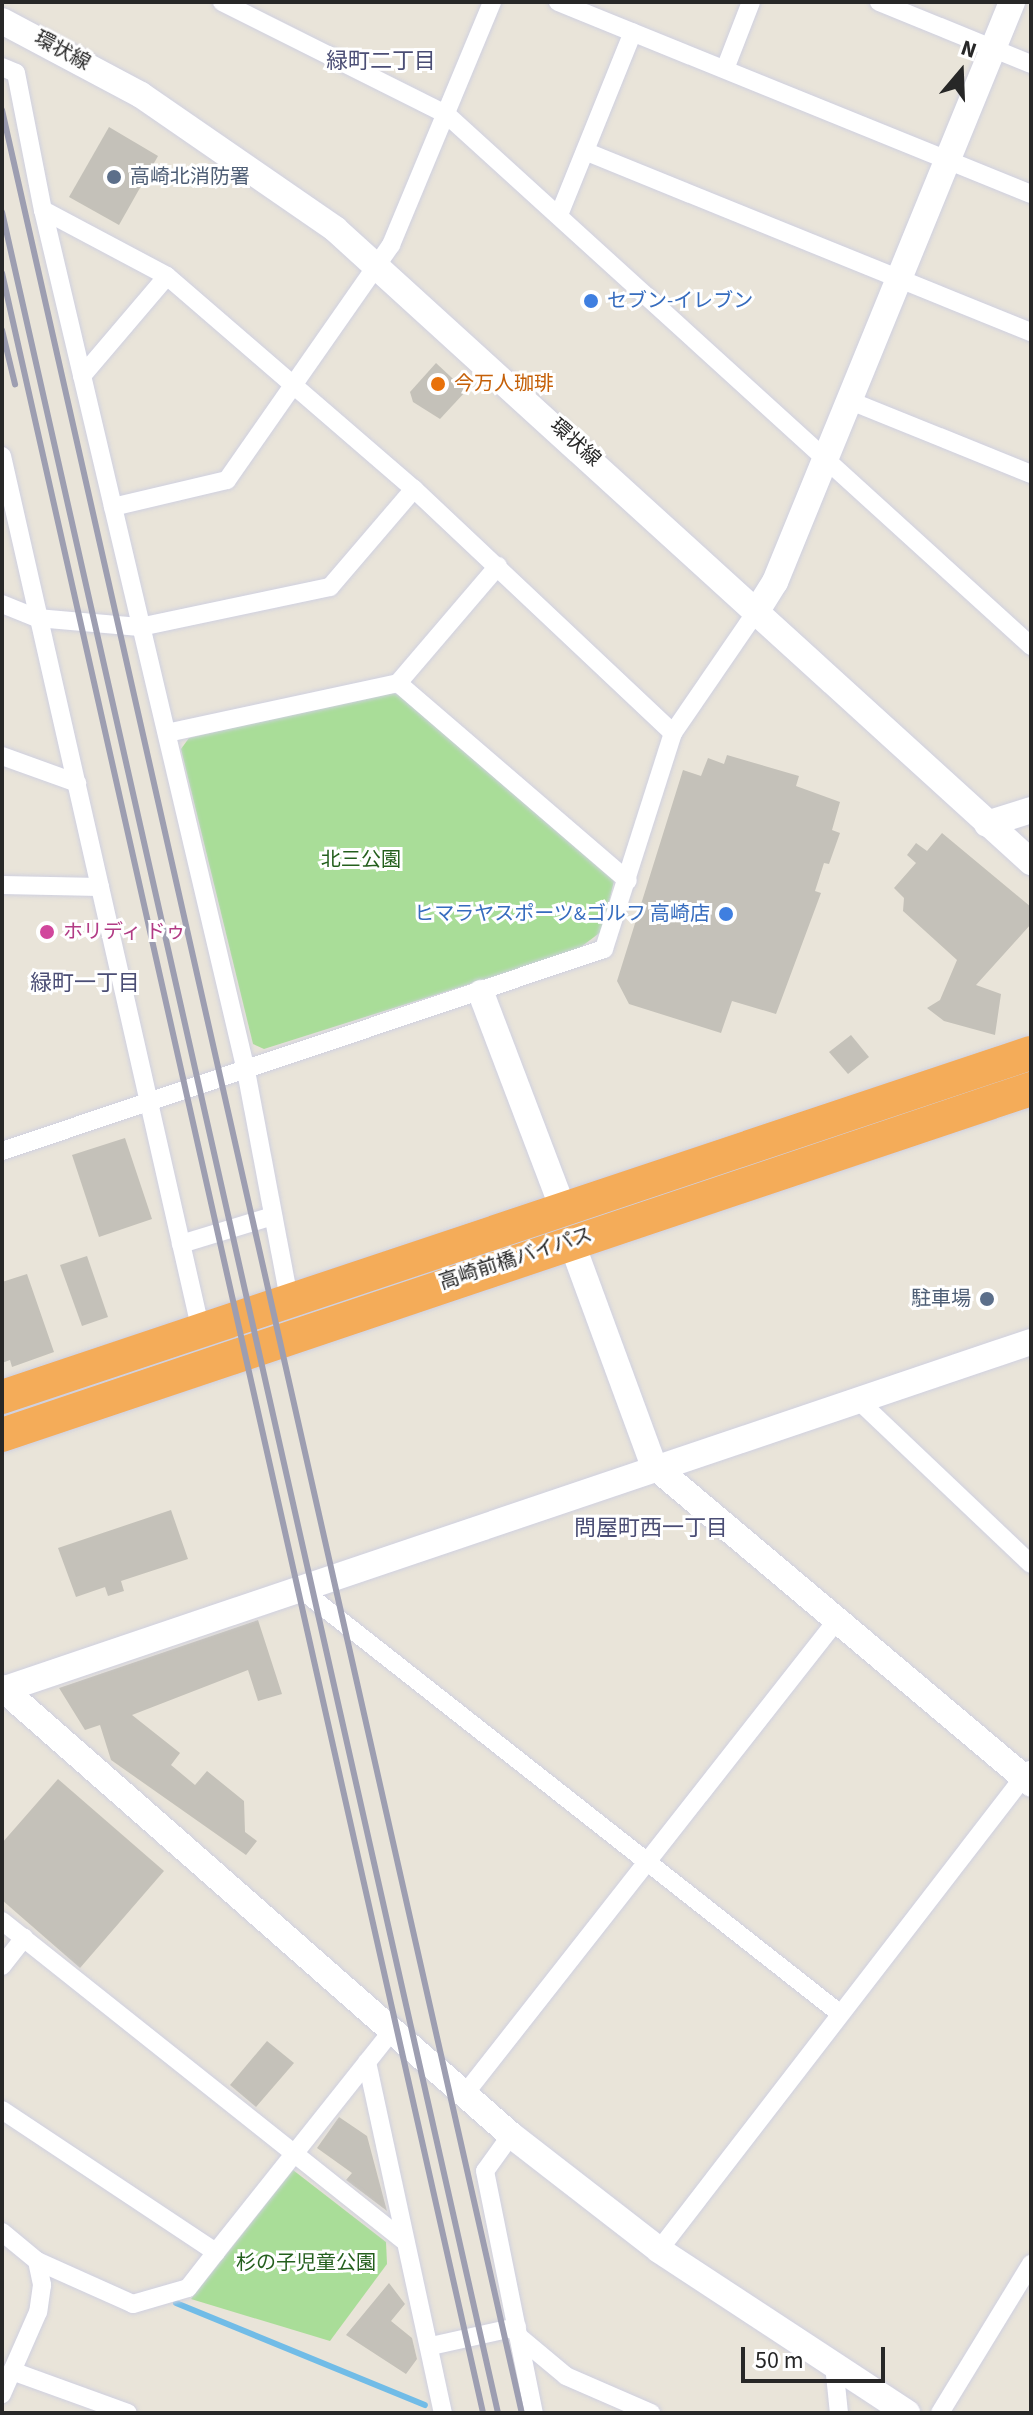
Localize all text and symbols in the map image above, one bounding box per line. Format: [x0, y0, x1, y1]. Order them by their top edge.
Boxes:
street label: 環状線 [30, 26, 94, 76]
north arrow [921, 32, 1001, 112]
text: N [957, 32, 981, 67]
district label: 緑町二丁目 [326, 49, 436, 75]
place label: 高崎北消防署 [130, 165, 250, 189]
marker: 高崎北消防署 [105, 168, 123, 186]
place label: セブン-イレブン [607, 289, 753, 313]
marker: セブン-イレブン [582, 292, 600, 310]
place label: 今万人珈琲 [454, 372, 554, 396]
marker: 今万人珈琲 [429, 375, 447, 393]
street label: 環状線 [545, 414, 605, 472]
park label: 北三公園 [321, 848, 401, 872]
place label: ヒマラヤスポーツ&ゴルフ 高崎店 [414, 902, 710, 926]
marker: ヒマラヤスポーツ&ゴルフ 高崎店 [717, 905, 735, 923]
place label: ホリディ ドゥ [63, 920, 187, 944]
marker: ホリディ ドゥ [38, 923, 56, 941]
district label: 緑町一丁目 [30, 971, 140, 997]
street label: 高崎前橋バイパス [436, 1223, 596, 1295]
place label: 駐車場 [911, 1287, 971, 1311]
marker: 駐車場 [978, 1290, 996, 1308]
district label: 問屋町西一丁目 [574, 1516, 728, 1542]
park label: 杉の子児童公園 [236, 2251, 376, 2275]
scale bar [745, 2331, 889, 2381]
text: 50 m [755, 2343, 804, 2378]

